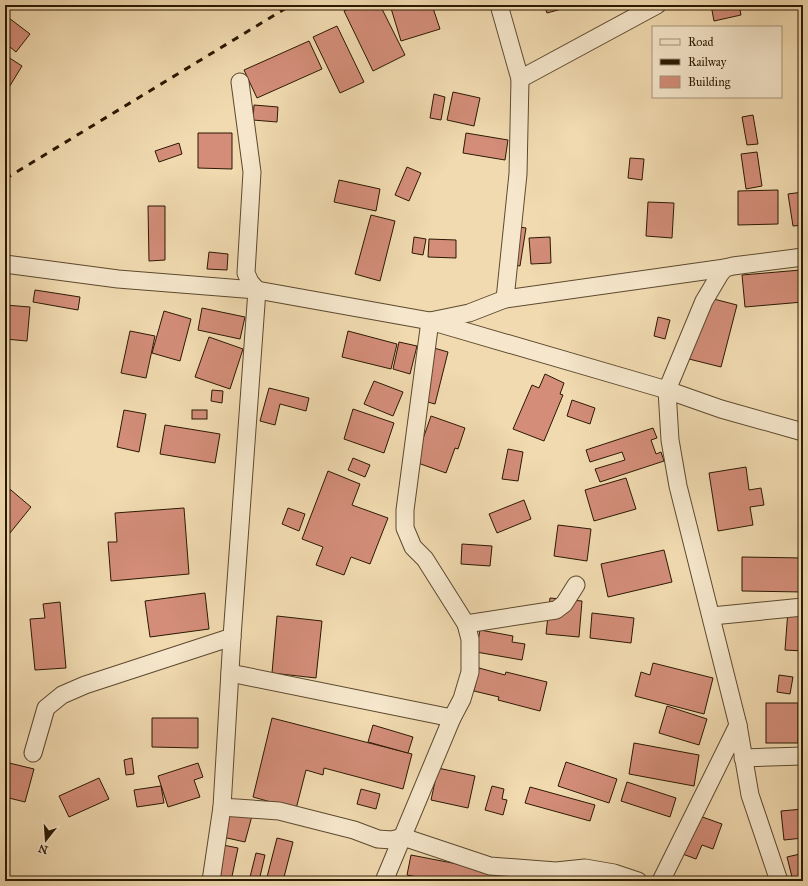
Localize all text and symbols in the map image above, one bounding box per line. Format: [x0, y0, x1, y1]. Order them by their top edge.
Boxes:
legend [652, 26, 782, 98]
text: Road [688, 35, 714, 49]
text: Railway [688, 55, 727, 69]
text: Building [688, 75, 731, 90]
north arrow [26, 820, 66, 860]
text: N [36, 841, 50, 857]

